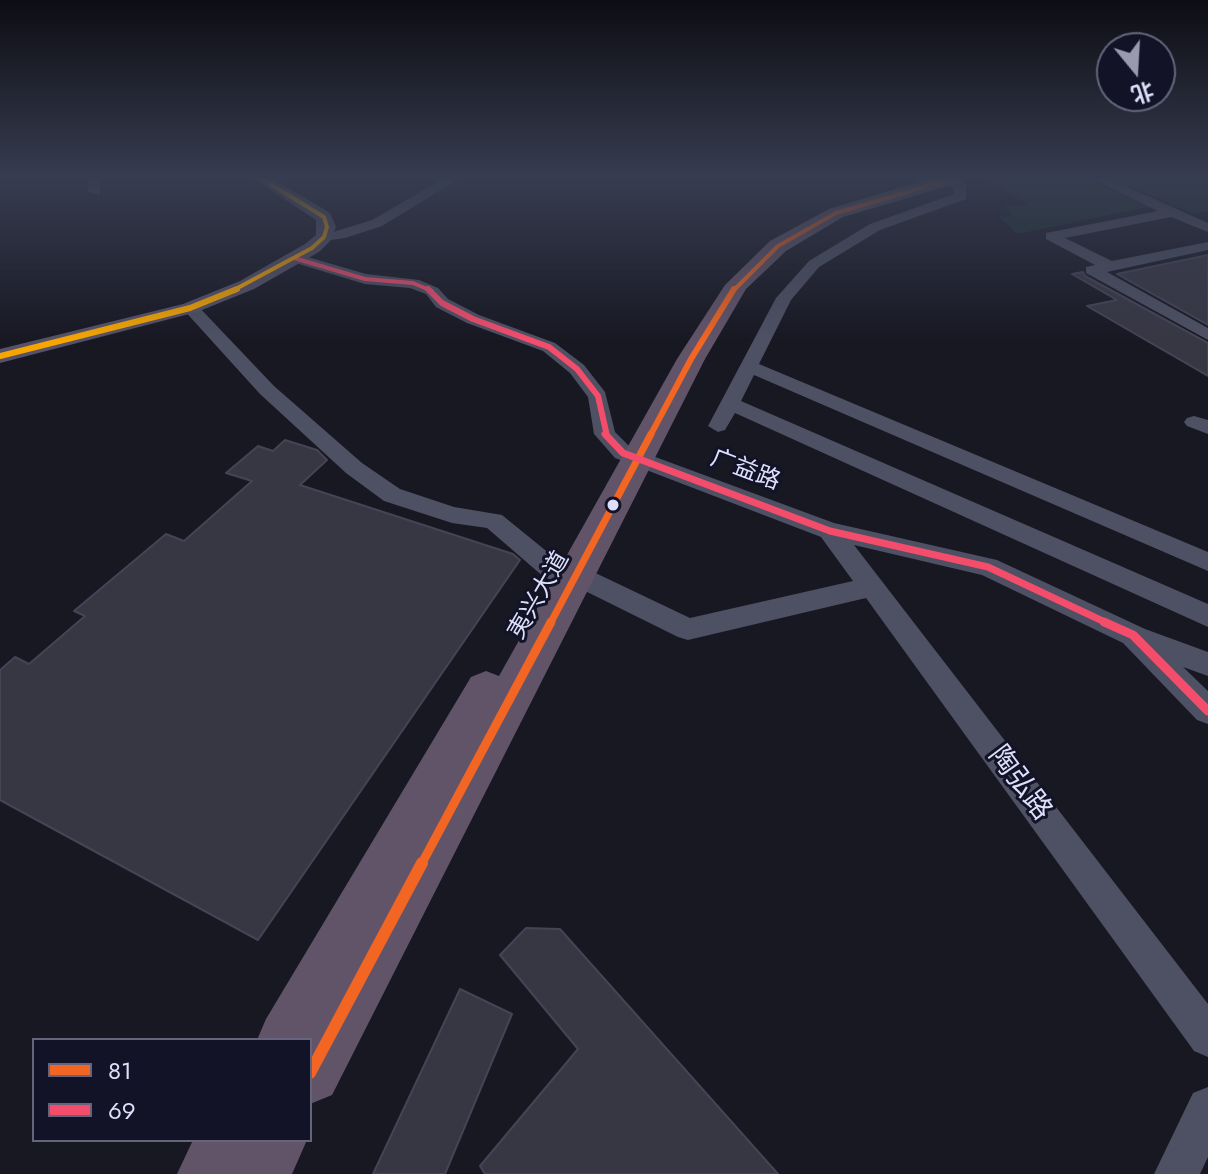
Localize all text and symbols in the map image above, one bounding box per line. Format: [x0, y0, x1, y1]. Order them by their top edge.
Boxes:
north arrow [1096, 32, 1176, 112]
text: 北 [1127, 74, 1158, 112]
street label: 广益路 [706, 445, 784, 497]
unlabelled marker [605, 497, 621, 513]
street label: 夷兴大道 [504, 547, 576, 645]
street label: 陶弘路 [980, 740, 1058, 828]
legend [32, 1038, 312, 1142]
text: 81 [108, 1053, 132, 1088]
text: 69 [108, 1093, 136, 1128]

